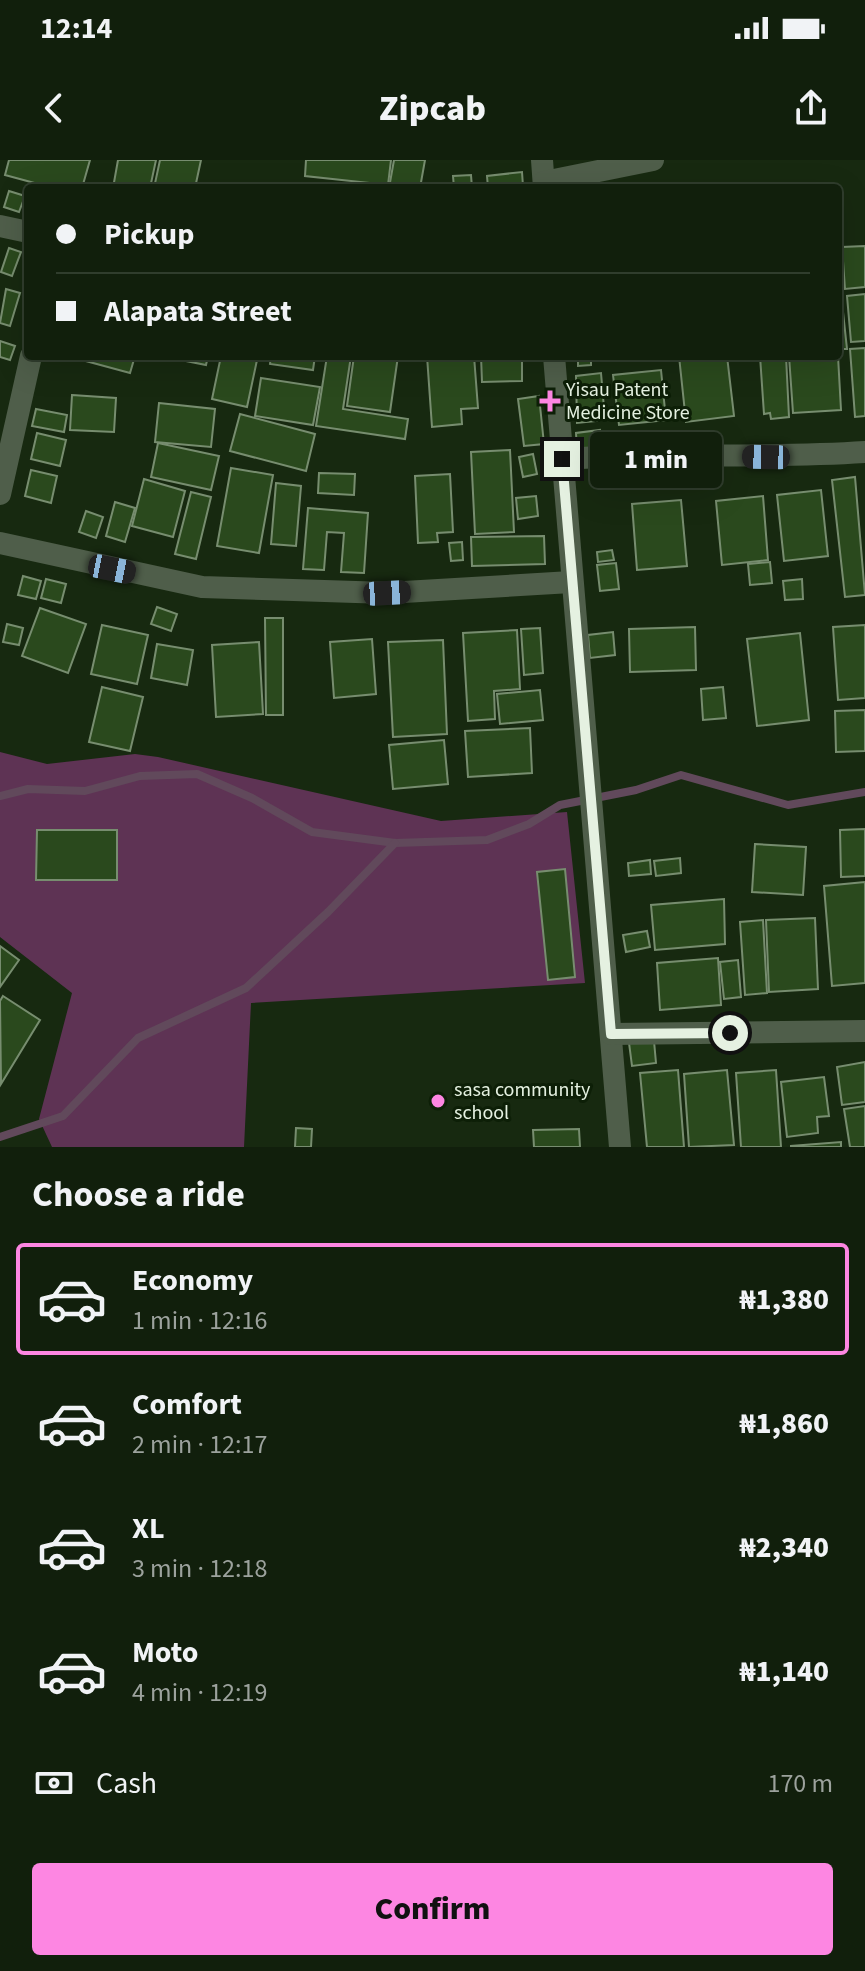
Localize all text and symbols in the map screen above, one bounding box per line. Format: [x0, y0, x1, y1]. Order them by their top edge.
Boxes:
text: 12:14 [40, 7, 112, 50]
text: Zipcab [379, 83, 486, 134]
icon: back [32, 86, 76, 130]
icon: share [789, 86, 833, 130]
text: Pickup [104, 213, 194, 256]
text: Alapata Street [104, 290, 292, 333]
place label: Yisau Patent Medicine Store [565, 376, 690, 427]
marker: Yisau Patent Medicine Store [541, 392, 559, 410]
callout: 1 min [590, 431, 722, 487]
route end [544, 441, 580, 477]
text: 1 min [624, 441, 688, 478]
car [742, 445, 790, 469]
car [86, 553, 138, 585]
car [362, 580, 412, 606]
route start [712, 1015, 748, 1051]
place label: sasa community school [454, 1076, 591, 1127]
marker: sasa community school [429, 1092, 447, 1110]
text: Choose a ride [32, 1169, 245, 1220]
text: Economy [132, 1259, 253, 1302]
icon: car [36, 1263, 108, 1335]
text: ₦1,380 [740, 1278, 829, 1321]
text: 1 min · 12:16 [132, 1302, 267, 1339]
text: Comfort [132, 1383, 242, 1426]
icon: car [36, 1387, 108, 1459]
text: ₦1,860 [740, 1402, 829, 1445]
text: 2 min · 12:17 [132, 1426, 267, 1463]
text: XL [132, 1507, 165, 1550]
icon: car [36, 1511, 108, 1583]
text: ₦2,340 [740, 1526, 829, 1569]
text: 3 min · 12:18 [132, 1550, 267, 1587]
text: Moto [132, 1631, 198, 1674]
icon: car [36, 1635, 108, 1707]
text: ₦1,140 [740, 1650, 829, 1693]
text: 4 min · 12:19 [132, 1674, 267, 1711]
icon: cash [32, 1761, 76, 1805]
text: Cash [96, 1762, 157, 1805]
text: 170 m [767, 1765, 833, 1802]
button: Confirm [32, 1863, 833, 1955]

